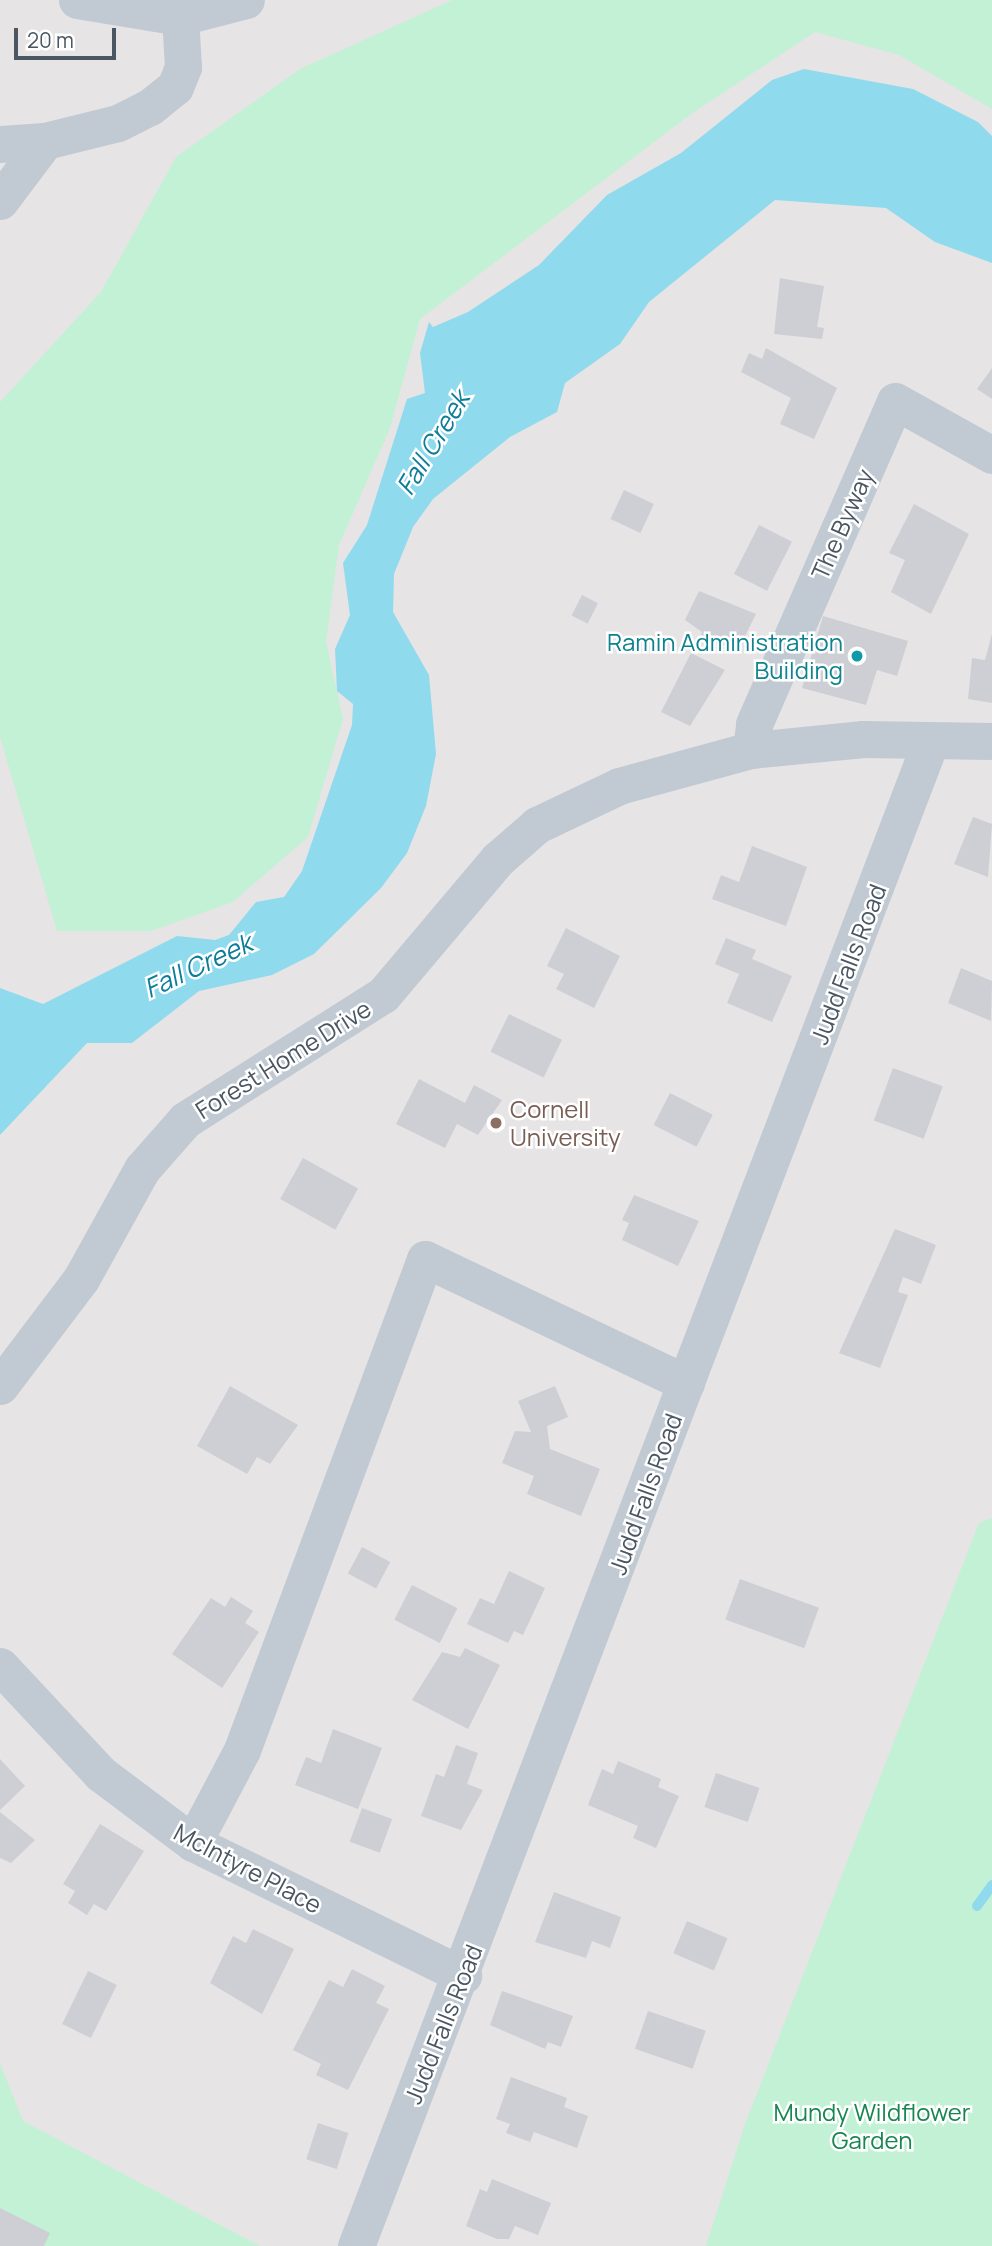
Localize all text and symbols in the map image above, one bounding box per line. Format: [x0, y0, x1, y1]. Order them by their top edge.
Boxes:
scale bar [18, 14, 119, 58]
text: 20 m [27, 26, 74, 54]
water label: Fall Creek [390, 386, 476, 500]
street label: The Byway [805, 464, 879, 584]
place label: Ramin Administration Building [607, 628, 843, 684]
marker: Ramin Administration Building [849, 648, 865, 664]
street label: Judd Falls Road [804, 880, 892, 1048]
water label: Fall Creek [139, 927, 257, 1005]
street label: Forest Home Drive [190, 993, 376, 1125]
place label: Cornell University [510, 1095, 621, 1151]
marker: Cornell University [488, 1115, 504, 1131]
street label: Judd Falls Road [603, 1410, 687, 1578]
street label: McIntyre Place [169, 1817, 327, 1919]
street label: Judd Falls Road [398, 1940, 488, 2108]
park label: Mundy Wildflower Garden [773, 2098, 971, 2154]

